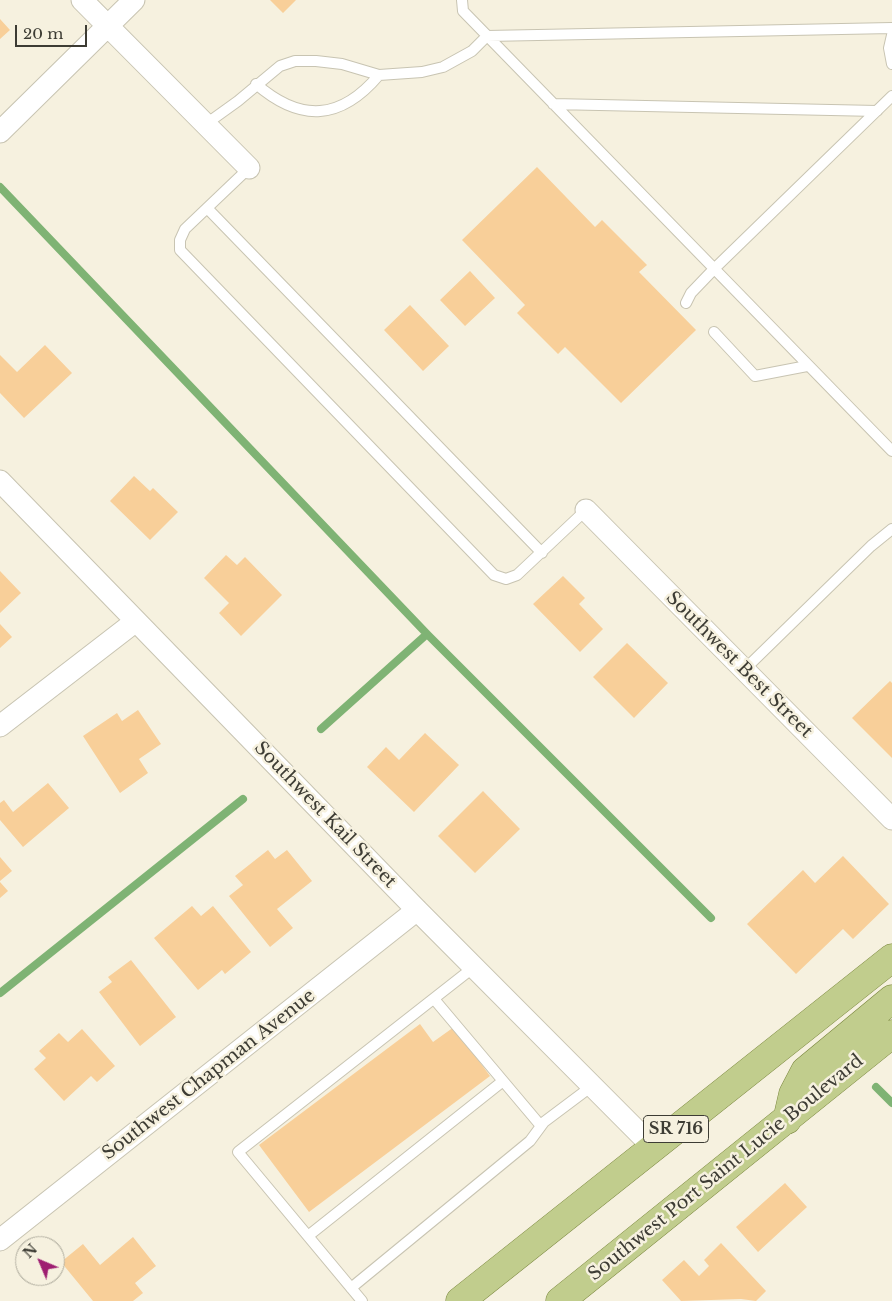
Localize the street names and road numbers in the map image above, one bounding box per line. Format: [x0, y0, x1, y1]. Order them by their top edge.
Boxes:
street label: Southwest Best Street [661, 587, 817, 743]
street label: Southwest Kail Street [249, 737, 401, 893]
street label: Southwest Chapman Avenue [98, 985, 320, 1165]
street label: Southwest Port Saint Lucie Boulevard [584, 1050, 868, 1286]
road number: SR 716 [644, 1116, 708, 1142]

